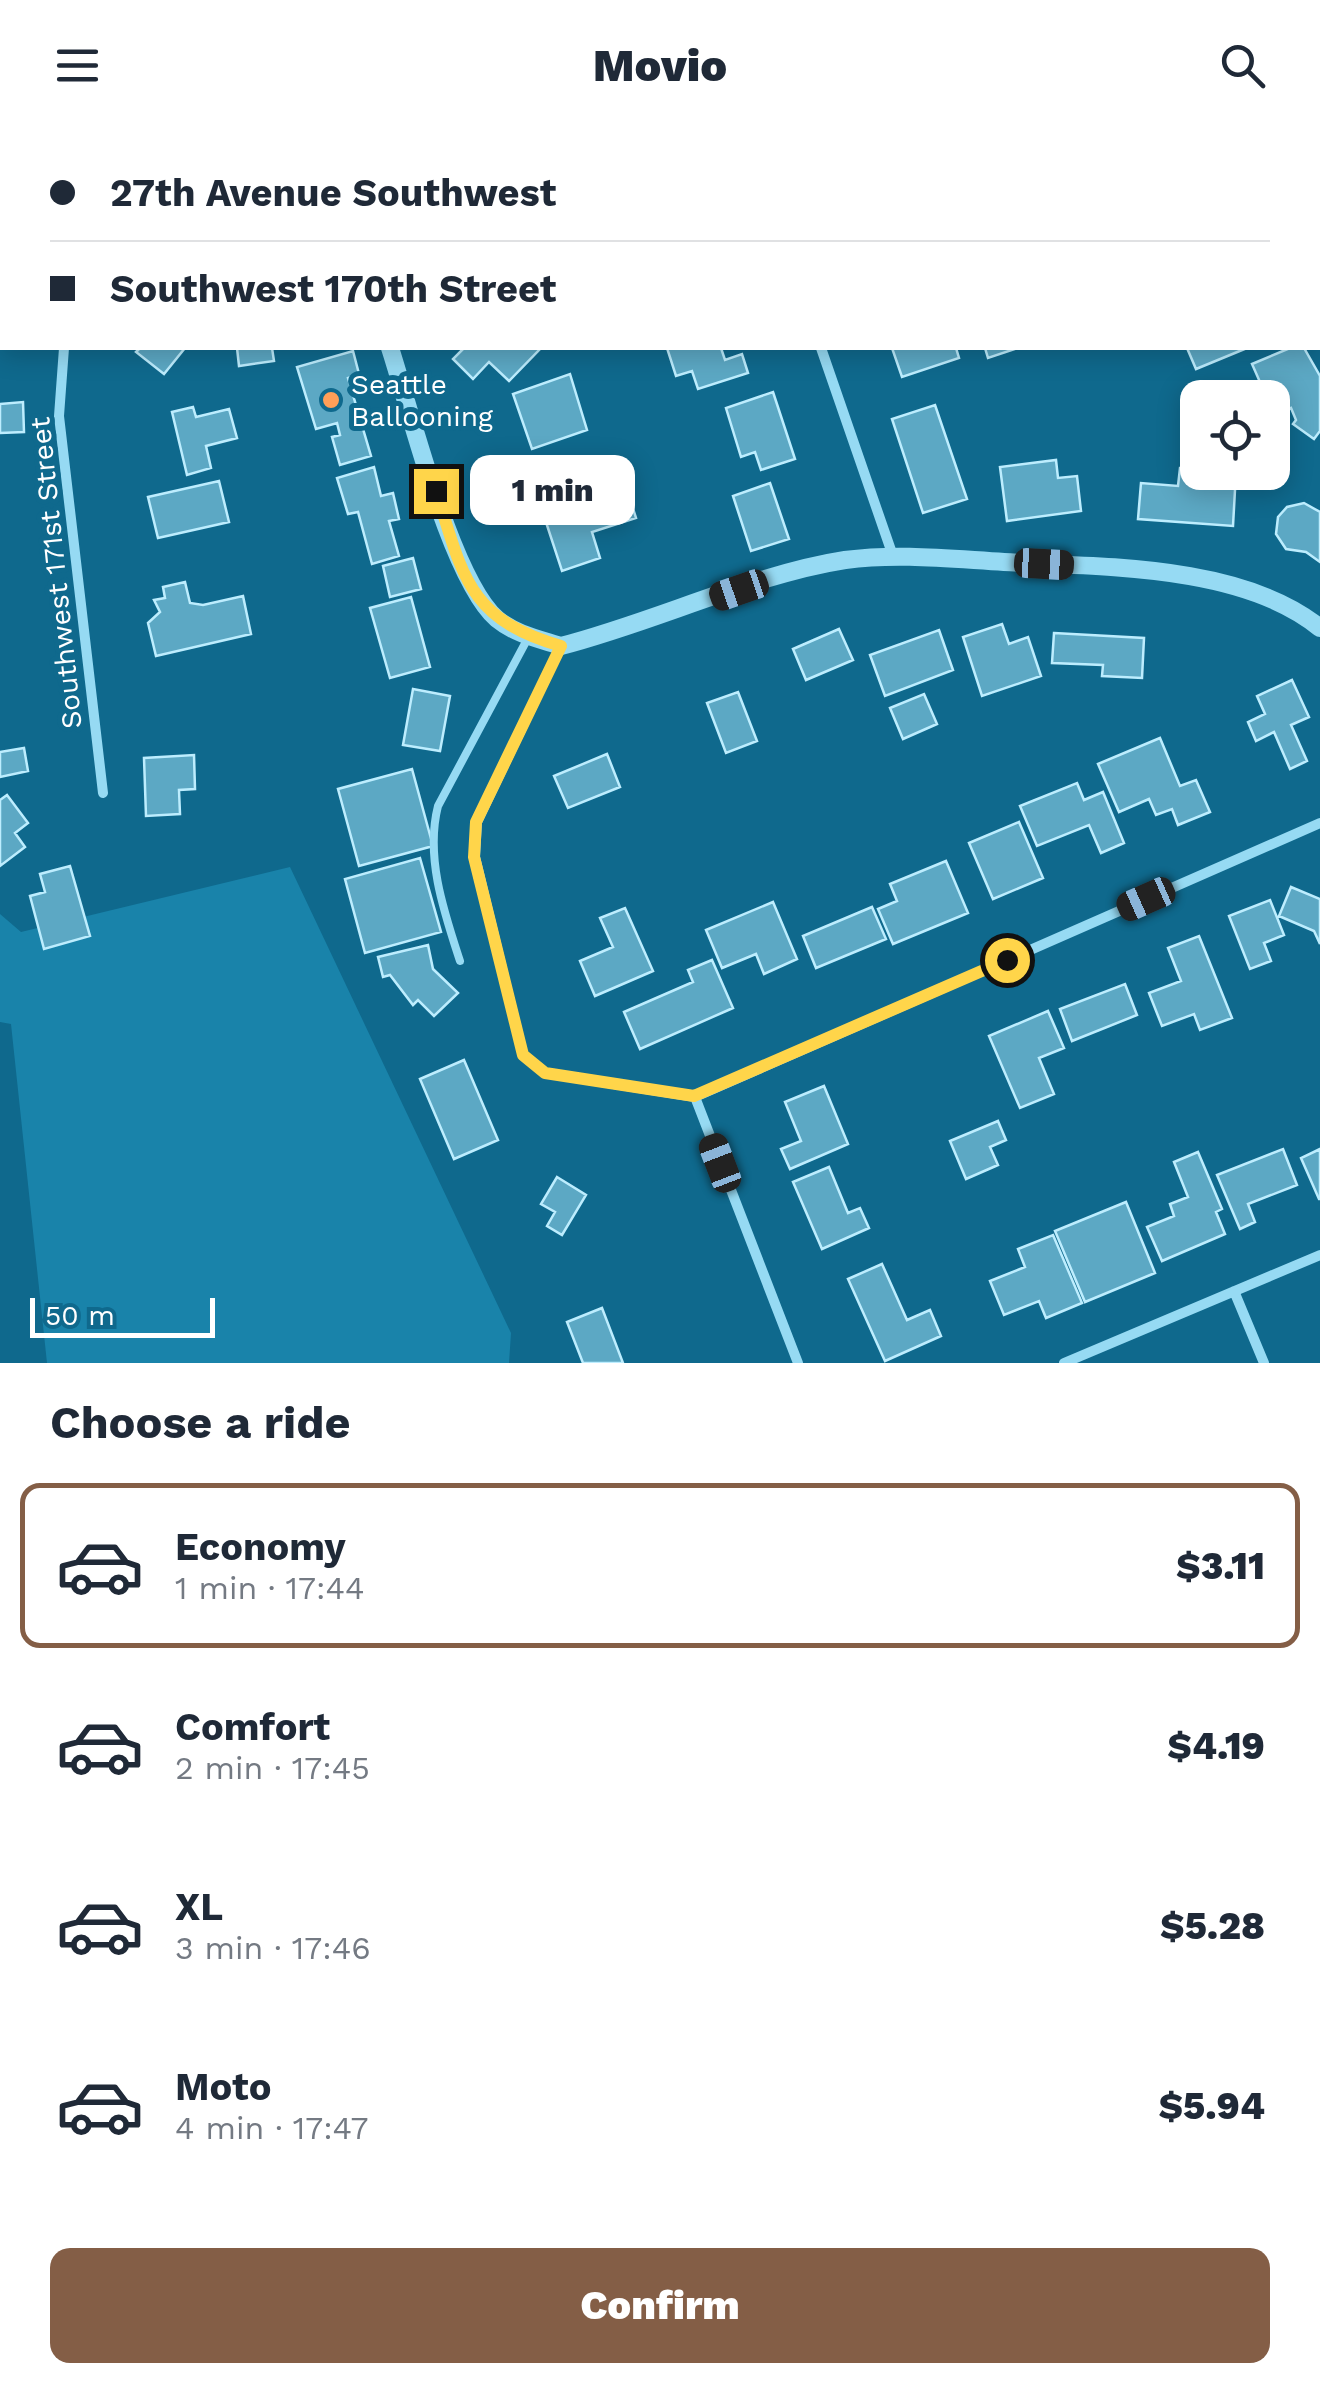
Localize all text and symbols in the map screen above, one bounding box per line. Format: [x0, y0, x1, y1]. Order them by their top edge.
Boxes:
icon: menu [50, 38, 105, 93]
icon: search [1215, 38, 1270, 93]
text: Movio [593, 39, 727, 92]
text: 27th Avenue Southwest [110, 171, 556, 215]
text: Southwest 170th Street [110, 267, 556, 311]
place label: Seattle Ballooning [351, 368, 493, 433]
map controls [1180, 380, 1290, 490]
button: locate [1180, 380, 1290, 490]
marker: Seattle Ballooning [320, 389, 342, 411]
street label: Southwest 171st Street [23, 415, 89, 731]
callout: 1 min [471, 456, 636, 526]
route end [414, 469, 459, 514]
text: 1 min [511, 471, 594, 509]
car [1013, 547, 1075, 581]
car [706, 566, 772, 614]
car [1112, 873, 1180, 925]
route start [985, 938, 1030, 983]
car [695, 1130, 745, 1196]
scale bar [30, 1293, 215, 1338]
text: 50 m [45, 1299, 115, 1332]
text: Choose a ride [50, 1396, 350, 1449]
icon: car [55, 1521, 145, 1611]
text: Economy [175, 1525, 346, 1569]
text: $3.11 [1176, 1544, 1265, 1588]
text: 1 min · 17:44 [175, 1569, 365, 1607]
icon: car [55, 1701, 145, 1791]
text: Comfort [175, 1705, 330, 1749]
text: $4.19 [1167, 1724, 1265, 1768]
text: 2 min · 17:45 [175, 1749, 370, 1787]
icon: car [55, 1881, 145, 1971]
text: XL [175, 1885, 223, 1929]
text: $5.28 [1160, 1904, 1265, 1948]
text: 3 min · 17:46 [175, 1929, 371, 1967]
icon: car [55, 2061, 145, 2151]
text: Moto [175, 2065, 271, 2109]
text: $5.94 [1158, 2084, 1265, 2128]
text: 4 min · 17:47 [175, 2109, 369, 2147]
button: Confirm [50, 2248, 1270, 2363]

